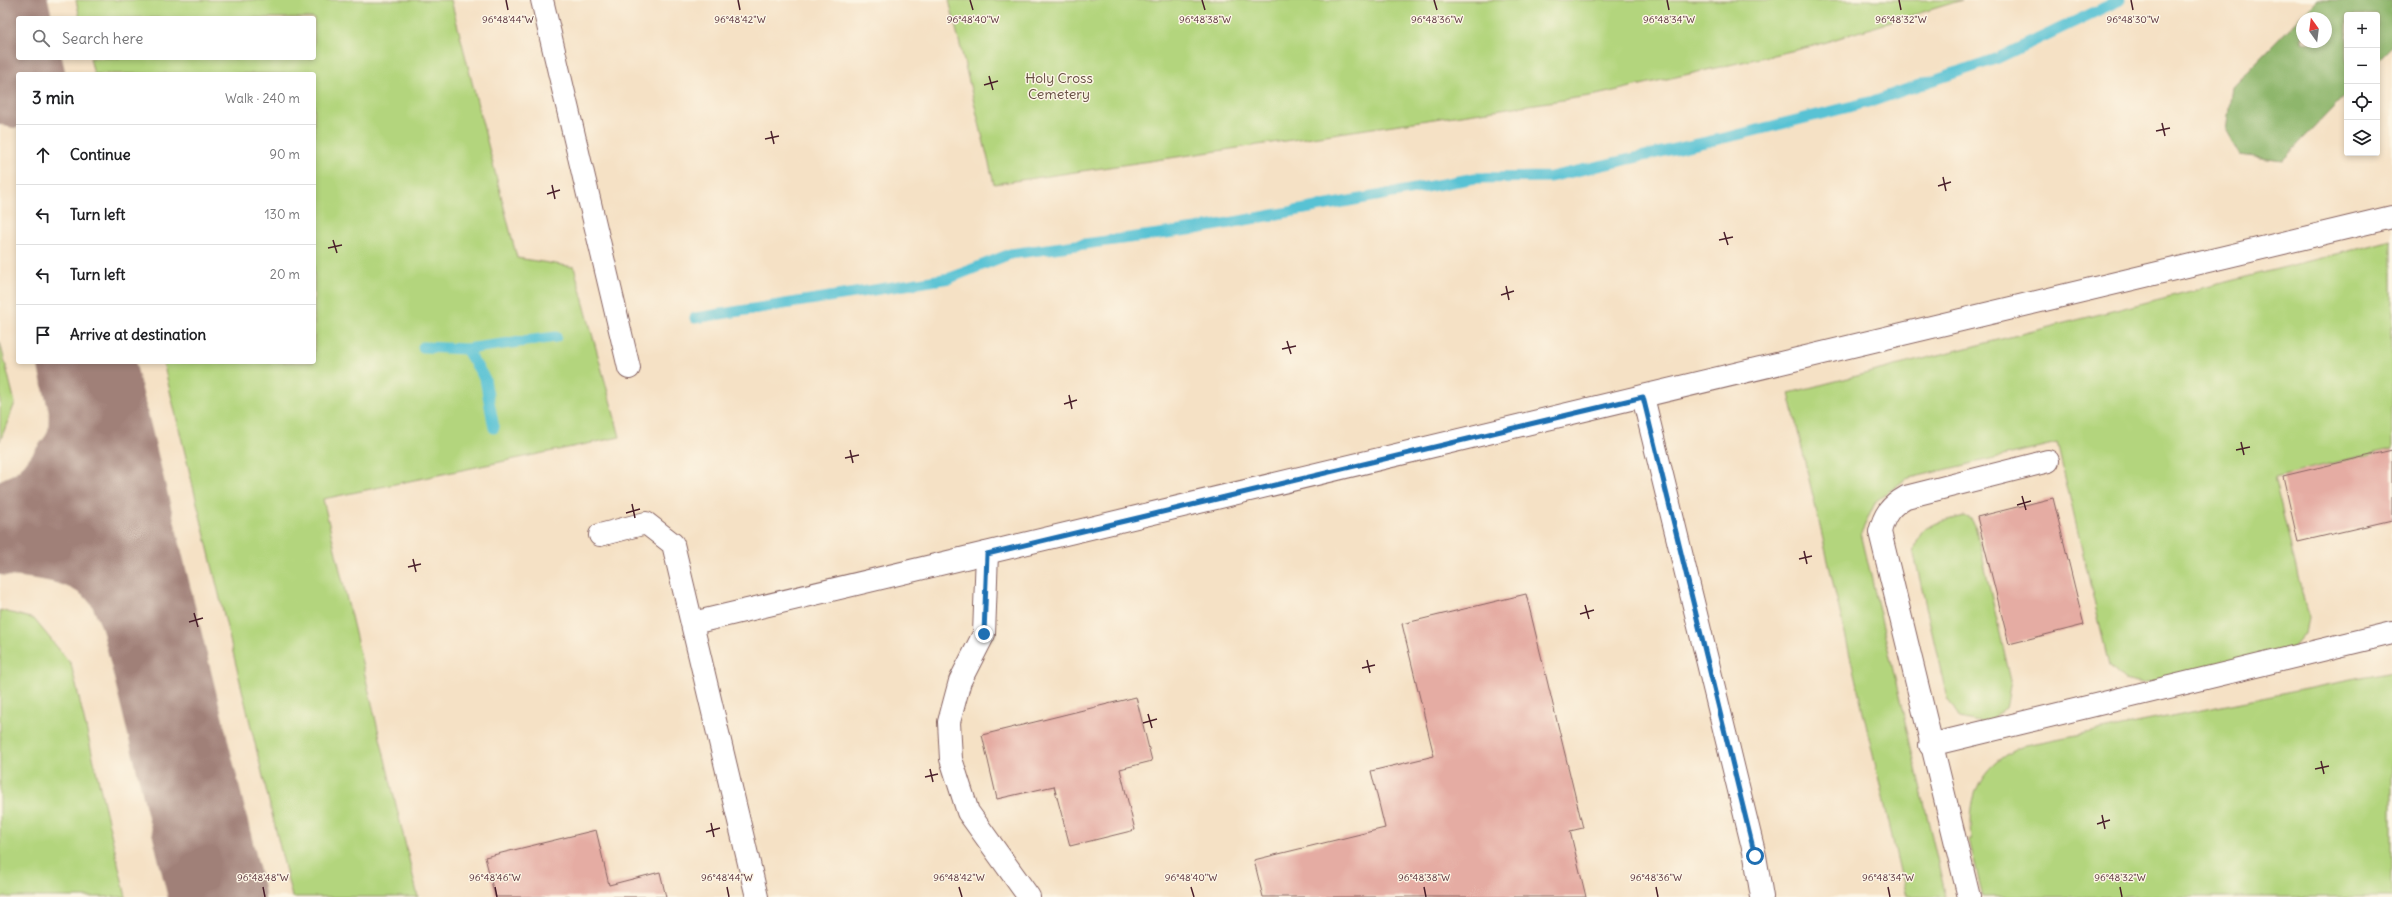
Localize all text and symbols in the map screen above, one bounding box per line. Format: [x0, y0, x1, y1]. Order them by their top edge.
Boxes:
north arrow [2296, 12, 2332, 48]
map controls [2344, 12, 2380, 156]
button: + [2344, 12, 2380, 48]
text: 96°48'44"W [482, 13, 534, 26]
text: 96°48'42"W [714, 13, 766, 26]
text: 96°48'40"W [947, 13, 999, 26]
text: 96°48'38"W [1179, 13, 1231, 26]
text: 96°48'36"W [1411, 13, 1463, 26]
text: 96°48'34"W [1643, 13, 1695, 26]
text: 96°48'32"W [1875, 13, 1927, 26]
text: 96°48'30"W [2107, 13, 2159, 26]
search box [16, 16, 316, 60]
icon: search [30, 27, 52, 49]
text: Search here [62, 29, 143, 48]
button: − [2344, 48, 2380, 84]
park label: Holy Cross Cemetery [1025, 69, 1093, 103]
button: locate [2344, 84, 2380, 120]
text: 3 min [32, 87, 74, 109]
text: Walk · 240 m [225, 90, 300, 107]
button: layers [2344, 120, 2380, 156]
icon: ahead [32, 144, 54, 166]
text: Continue [70, 145, 131, 164]
text: 90 m [269, 146, 300, 163]
icon: left [32, 204, 54, 226]
text: Turn left [70, 205, 125, 224]
text: 130 m [264, 206, 300, 223]
icon: left [32, 264, 54, 286]
text: Turn left [70, 265, 125, 284]
text: 20 m [270, 266, 300, 283]
icon: arrive [32, 324, 54, 346]
text: Arrive at destination [70, 325, 206, 344]
route end [975, 625, 993, 643]
route start [1746, 847, 1764, 865]
text: 96°48'48"W [237, 871, 289, 884]
text: 96°48'46"W [469, 871, 521, 884]
text: 96°48'44"W [701, 871, 753, 884]
text: 96°48'42"W [933, 871, 985, 884]
text: 96°48'40"W [1165, 871, 1217, 884]
text: 96°48'38"W [1398, 871, 1450, 884]
text: 96°48'36"W [1630, 871, 1682, 884]
text: 96°48'34"W [1862, 871, 1914, 884]
text: 96°48'32"W [2094, 871, 2146, 884]

